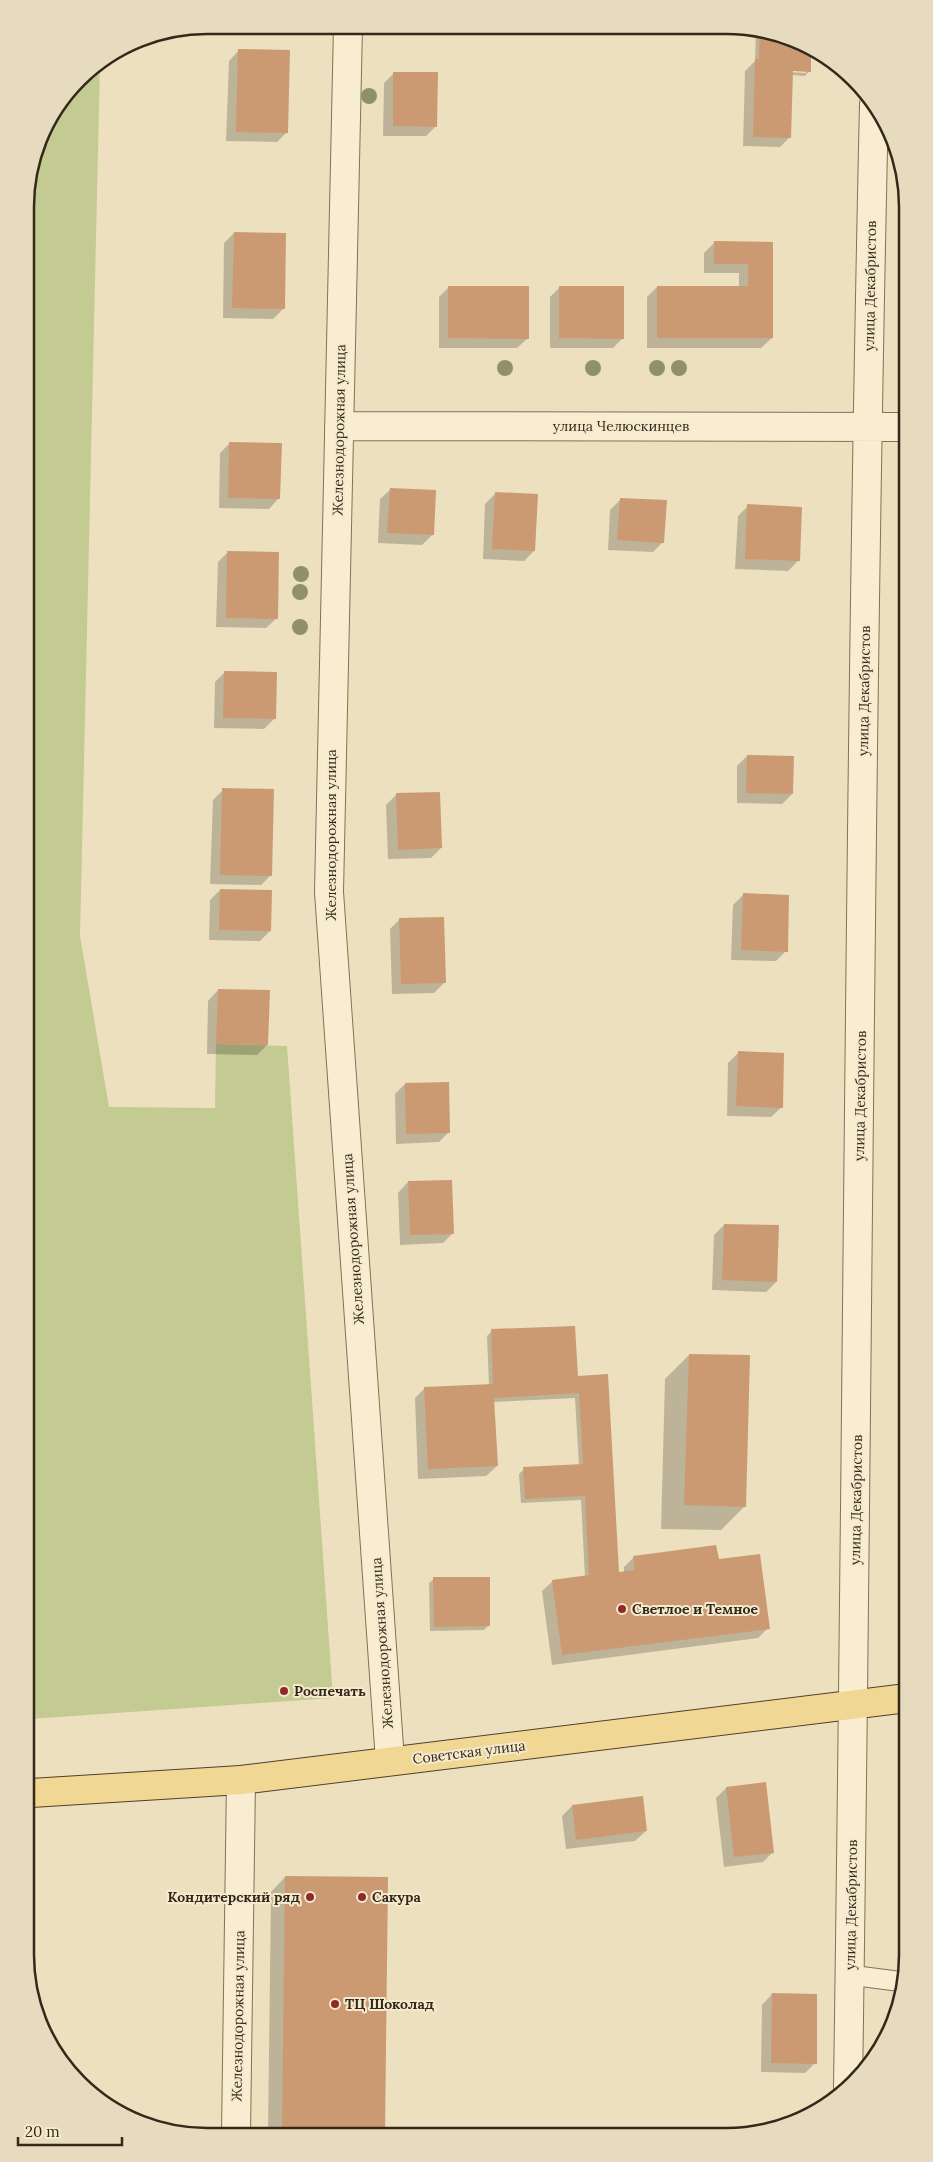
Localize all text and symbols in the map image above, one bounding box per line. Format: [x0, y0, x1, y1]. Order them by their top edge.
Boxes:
street label: улица Декабристов [860, 221, 880, 351]
street label: Железнодорожная улица [329, 344, 349, 516]
street label: улица Челюскинцев [553, 417, 689, 435]
street label: улица Декабристов [854, 626, 874, 756]
street label: Железнодорожная улица [322, 749, 340, 921]
street label: улица Декабристов [850, 1031, 870, 1161]
street label: Железнодорожная улица [338, 1153, 368, 1325]
street label: улица Декабристов [846, 1435, 866, 1565]
street label: Железнодорожная улица [367, 1557, 397, 1729]
place label: Светлое и Темное [632, 1600, 758, 1618]
marker: Светлое и Темное [616, 1603, 628, 1615]
place label: Роспечать [294, 1682, 366, 1700]
marker: Роспечать [278, 1685, 290, 1697]
street label: Советская улица [412, 1736, 526, 1768]
street label: улица Декабристов [841, 1840, 861, 1970]
place label: Кондитерский ряд [168, 1888, 300, 1906]
place label: Сакура [372, 1888, 421, 1906]
marker: Кондитерский ряд [304, 1891, 316, 1903]
marker: Сакура [356, 1891, 368, 1903]
street label: Железнодорожная улица [228, 1930, 248, 2102]
place label: ТЦ Шоколад [345, 1995, 434, 2013]
marker: ТЦ Шоколад [329, 1998, 341, 2010]
scale bar [18, 2114, 121, 2146]
text: 20 m [25, 2122, 60, 2141]

